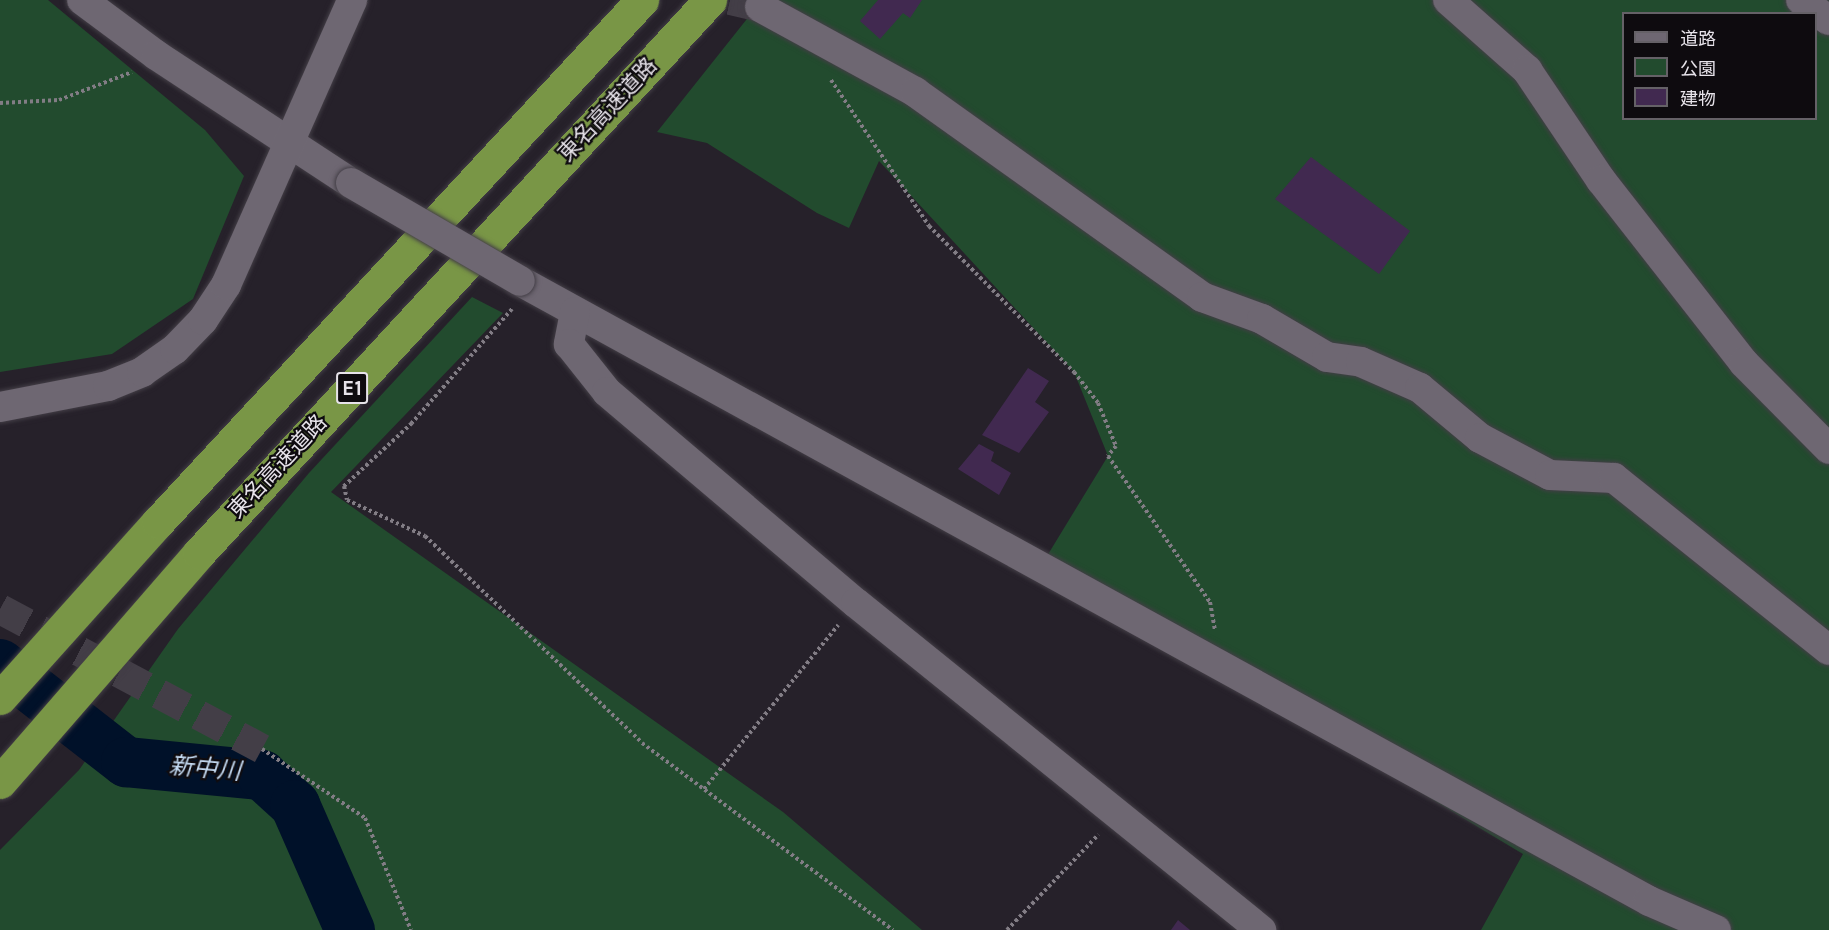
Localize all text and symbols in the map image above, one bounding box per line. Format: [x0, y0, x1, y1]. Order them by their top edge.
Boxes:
legend [1622, 12, 1817, 120]
text: 道路 [1680, 28, 1716, 50]
street label: 東名高速道路 [553, 53, 663, 167]
text: 公園 [1680, 58, 1716, 80]
text: 建物 [1680, 88, 1716, 110]
road number: E1 [336, 370, 368, 406]
street label: 東名高速道路 [223, 410, 333, 524]
water label: 新中川 [168, 752, 242, 786]

